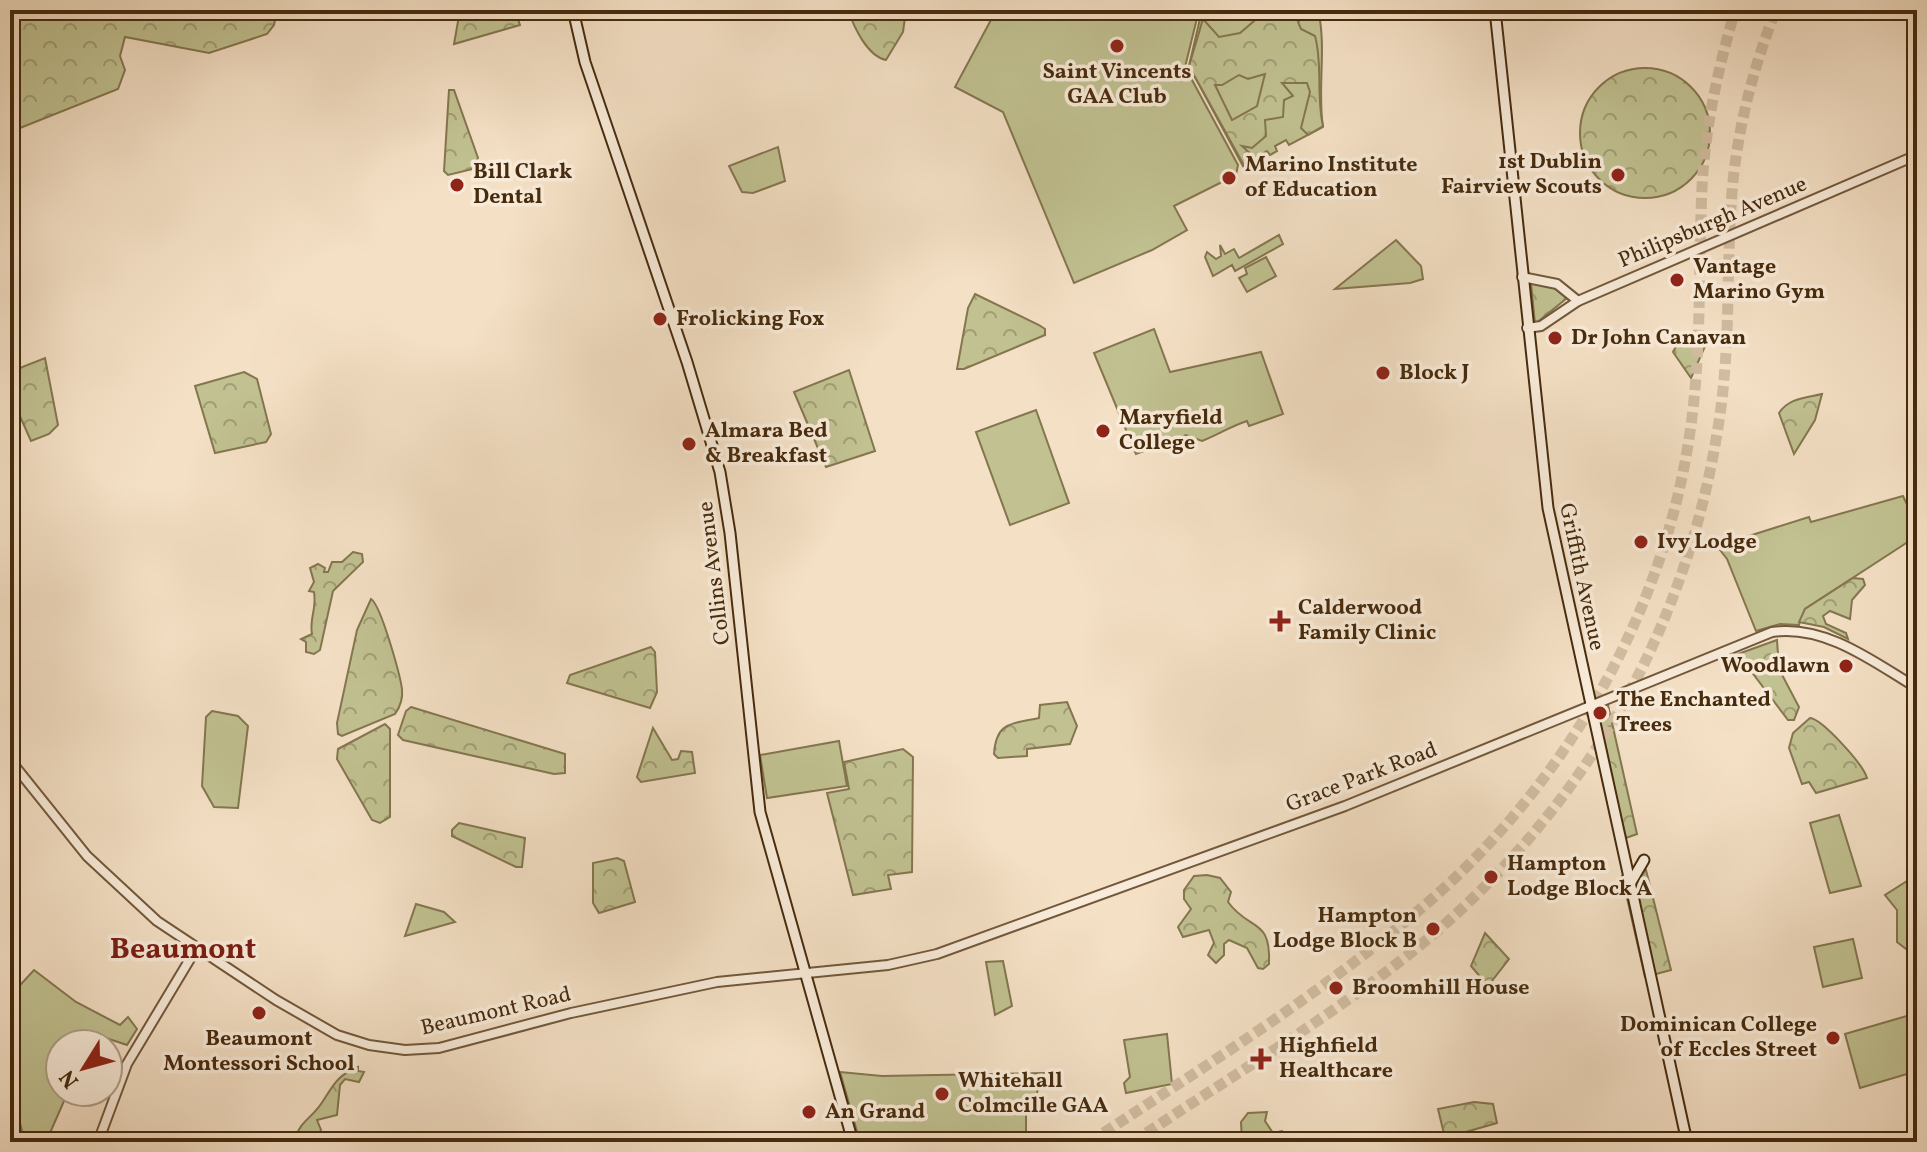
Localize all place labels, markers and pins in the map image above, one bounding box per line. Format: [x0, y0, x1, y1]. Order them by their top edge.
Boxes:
marker: Saint Vincents GAA Club [1108, 37, 1126, 55]
place label: Saint Vincents GAA Club [1043, 57, 1191, 113]
place label: 1st Dublin Fairview Scouts [1441, 147, 1602, 203]
place label: Marino Institute of Education [1245, 150, 1418, 206]
place label: Bill Clark Dental [473, 157, 572, 213]
marker: 1st Dublin Fairview Scouts [1609, 166, 1627, 184]
marker: Marino Institute of Education [1220, 169, 1238, 187]
marker: Bill Clark Dental [448, 176, 466, 194]
place label: Vantage Marino Gym [1693, 252, 1825, 308]
marker: Vantage Marino Gym [1668, 271, 1686, 289]
place label: Frolicking Fox [676, 304, 824, 335]
marker: Frolicking Fox [651, 310, 669, 328]
place label: Dr John Canavan [1571, 323, 1746, 354]
marker: Dr John Canavan [1546, 329, 1564, 347]
place label: Block J [1399, 358, 1470, 389]
marker: Block J [1374, 364, 1392, 382]
place label: Maryfield College [1119, 403, 1223, 459]
place label: Almara Bed & Breakfast [705, 416, 828, 472]
marker: Maryfield College [1094, 422, 1112, 440]
marker: Almara Bed & Breakfast [680, 435, 698, 453]
place label: Ivy Lodge [1657, 527, 1757, 558]
marker: Ivy Lodge [1632, 533, 1650, 551]
place label: Calderwood Family Clinic [1298, 593, 1436, 649]
marker: Calderwood Family Clinic [1269, 610, 1291, 632]
place label: Woodlawn [1721, 651, 1830, 682]
marker: Woodlawn [1837, 657, 1855, 675]
place label: The Enchanted Trees [1616, 685, 1771, 741]
marker: The Enchanted Trees [1591, 704, 1609, 722]
place label: Hampton Lodge Block A [1507, 849, 1652, 905]
marker: Hampton Lodge Block A [1482, 868, 1500, 886]
place label: Hampton Lodge Block B [1273, 901, 1417, 957]
marker: Hampton Lodge Block B [1424, 920, 1442, 938]
place label: Broomhill House [1352, 973, 1530, 1004]
marker: Broomhill House [1327, 979, 1345, 997]
marker: Beaumont Montessori School [250, 1004, 268, 1022]
place label: Dominican College of Eccles Street [1620, 1010, 1817, 1066]
place label: Beaumont Montessori School [163, 1024, 355, 1080]
marker: Dominican College of Eccles Street [1824, 1029, 1842, 1047]
place label: Highfield Healthcare [1279, 1031, 1393, 1087]
marker: Highfield Healthcare [1250, 1048, 1272, 1070]
place label: Whitehall Colmcille GAA [958, 1066, 1109, 1122]
marker: Whitehall Colmcille GAA [933, 1085, 951, 1103]
place label: An Grand [825, 1097, 925, 1128]
marker: An Grand [800, 1103, 818, 1121]

